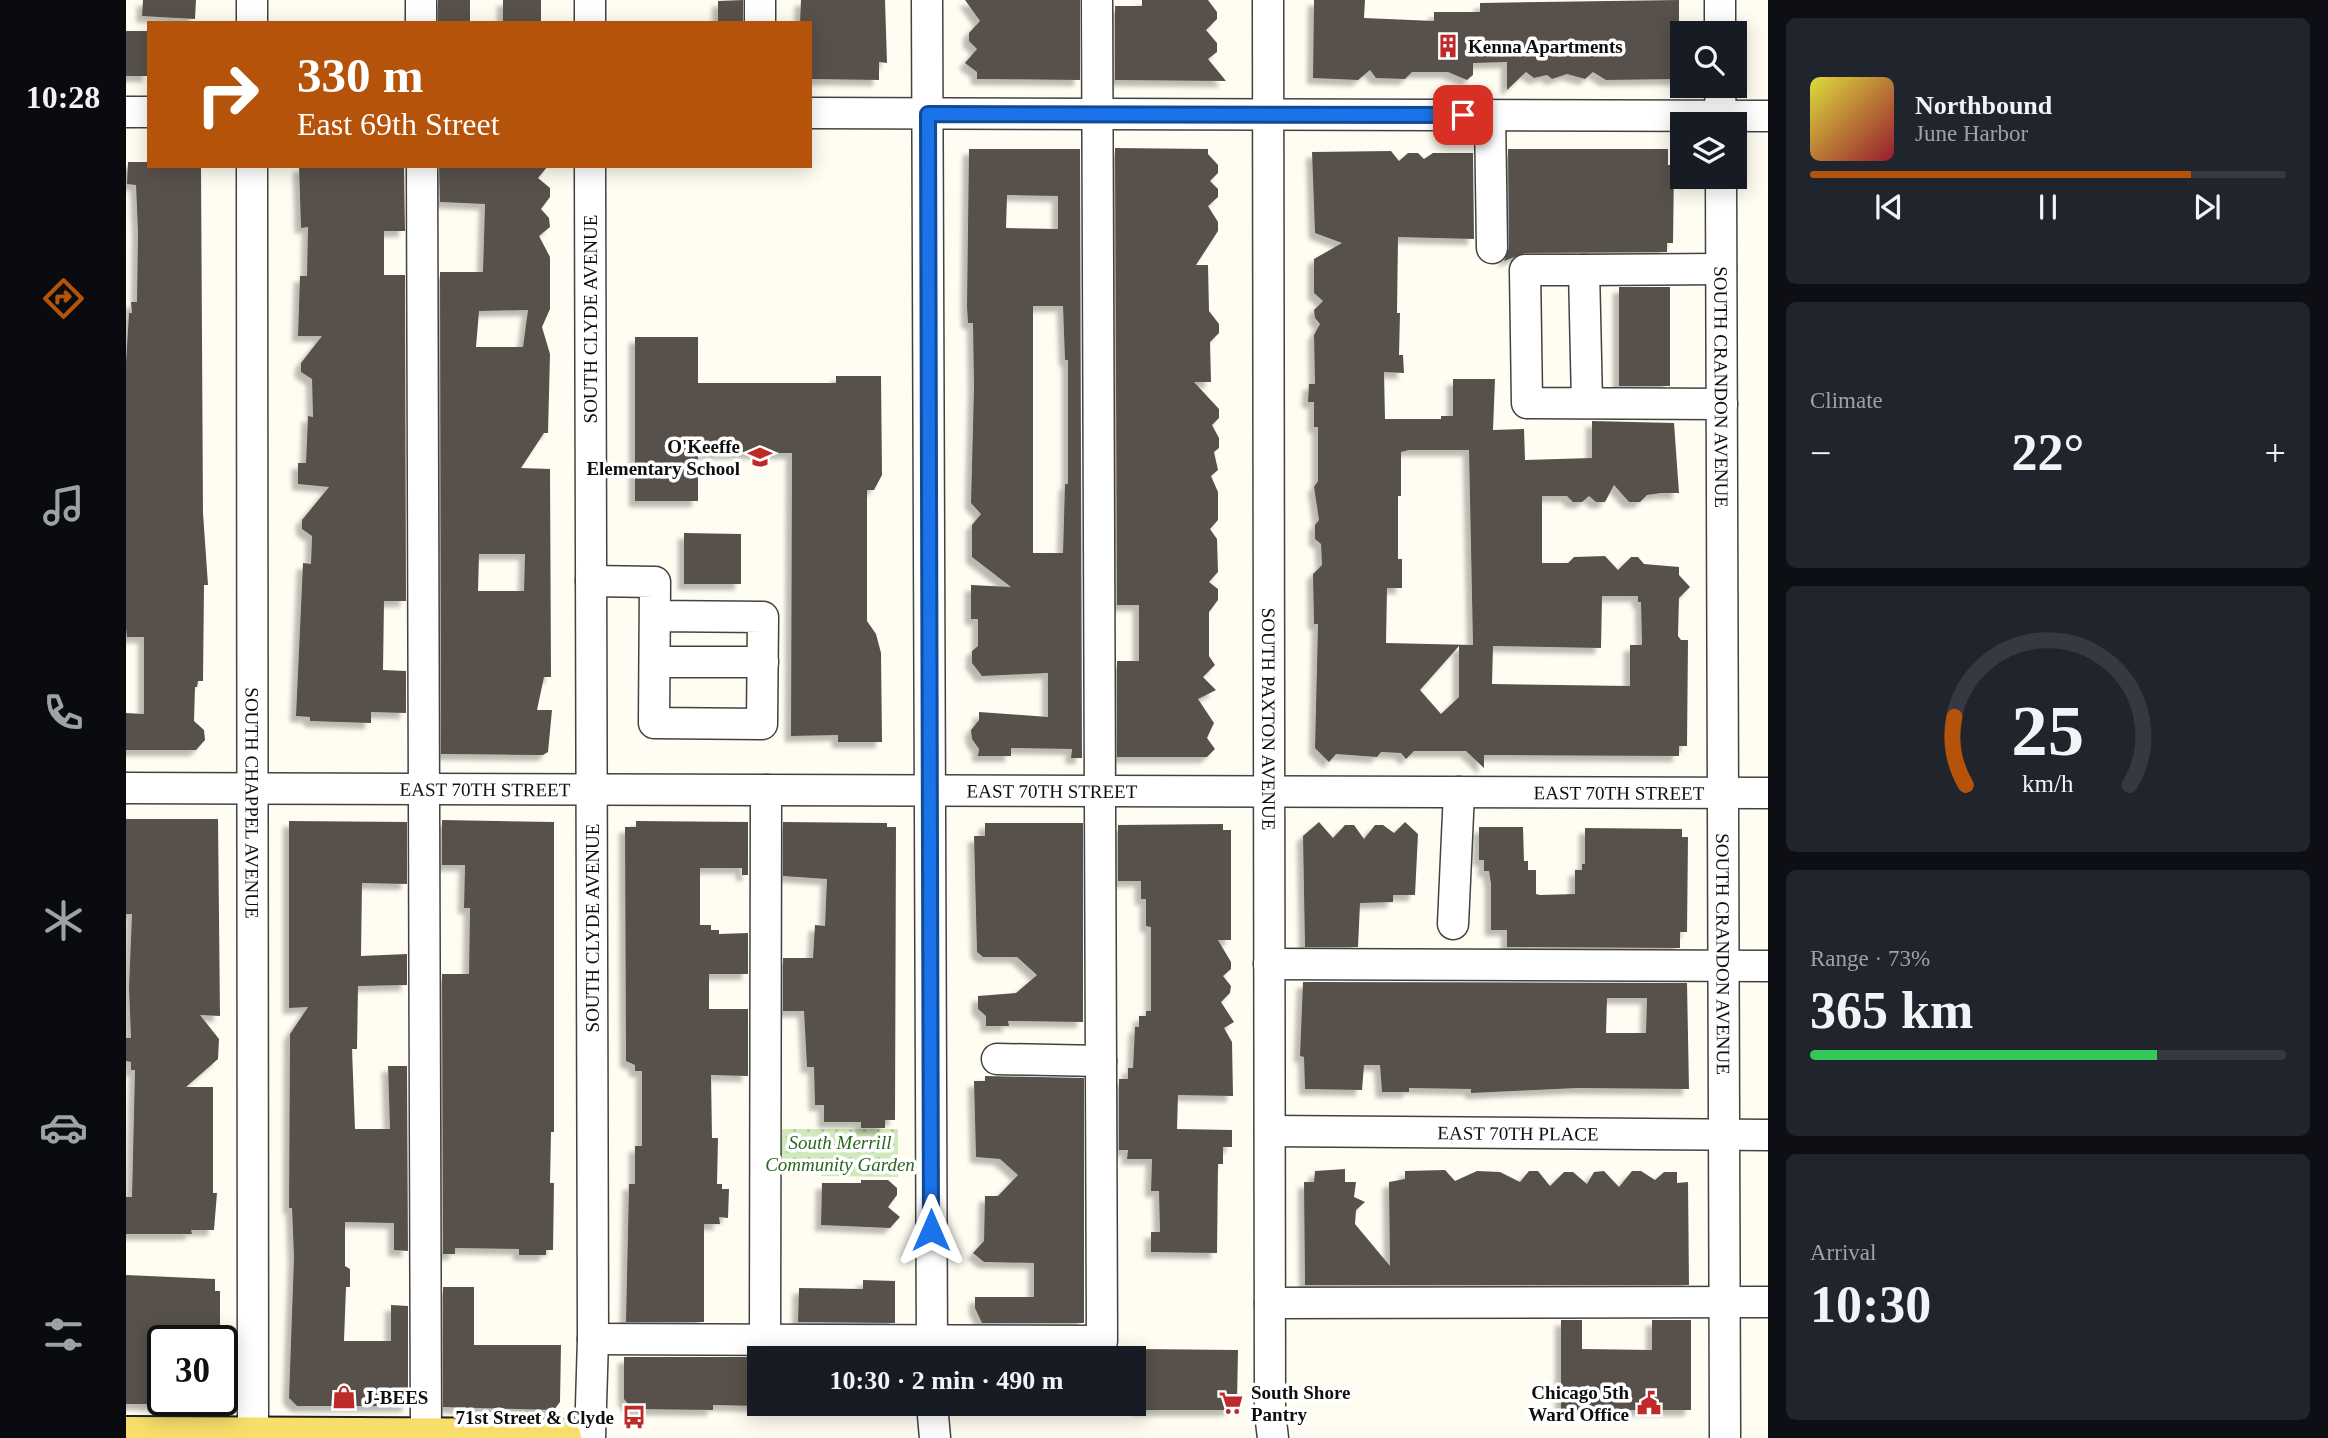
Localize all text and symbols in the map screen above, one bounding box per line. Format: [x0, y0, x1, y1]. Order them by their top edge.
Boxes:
map controls [1670, 21, 1747, 189]
button: search [1670, 21, 1747, 98]
building icon: Kenna Apartments [1434, 32, 1462, 60]
place label: Kenna Apartments [1468, 36, 1623, 57]
text: 330 m [297, 48, 424, 103]
icon: right [182, 49, 273, 140]
text: 10:28 [26, 79, 100, 115]
pin [1433, 85, 1493, 145]
text: Northbound [1915, 91, 2052, 120]
icon: arrive [1444, 96, 1482, 134]
text: East 69th Street [297, 106, 500, 142]
button: layers [1670, 112, 1747, 189]
text: June Harbor [1915, 121, 2028, 146]
icon: previous [1870, 188, 1908, 226]
icon: pause [2029, 188, 2067, 226]
icon: next [2188, 188, 2226, 226]
street label: SOUTH CLYDE AVENUE [580, 215, 601, 423]
street label: SOUTH CRANDON AVENUE [1710, 266, 1732, 508]
icon: directions [39, 274, 88, 323]
text: Climate [1810, 388, 1883, 413]
text: 22° [2012, 424, 2084, 481]
text: − [1810, 432, 1831, 474]
text: + [2265, 432, 2286, 474]
place label: O'Keeffe Elementary School [586, 436, 740, 479]
school or university icon: O'Keeffe Elementary School [746, 443, 774, 471]
icon: music [39, 481, 88, 530]
street label: SOUTH PAXTON AVENUE [1258, 608, 1279, 830]
street label: SOUTH CHAPPEL AVENUE [241, 687, 263, 919]
icon: phone [39, 688, 88, 737]
text: 25 [2012, 690, 2084, 771]
text: km/h [2022, 770, 2074, 797]
street label: EAST 70TH STREET [400, 779, 571, 800]
street label: EAST 70TH STREET [967, 781, 1138, 802]
street label: EAST 70TH STREET [1534, 782, 1705, 804]
street label: SOUTH CLYDE AVENUE [582, 824, 603, 1032]
street label: SOUTH CRANDON AVENUE [1712, 833, 1734, 1075]
icon: climate [39, 896, 88, 945]
text: Range · 73% [1810, 946, 1930, 971]
text: 365 km [1810, 982, 1973, 1039]
icon: car [39, 1103, 88, 1152]
street label: EAST 70TH PLACE [1437, 1122, 1599, 1145]
park label: South Merrill Community Garden [765, 1132, 915, 1175]
position arrow [894, 1193, 968, 1267]
text: Arrival [1810, 1240, 1876, 1265]
text: 10:30 [1810, 1276, 1931, 1333]
icon: filters [39, 1310, 88, 1359]
speed limit sign: 30 [147, 1325, 238, 1416]
text: 10:30 · 2 min · 490 m [830, 1366, 1064, 1395]
place label: South Shore Pantry [1251, 1382, 1350, 1425]
place label: Chicago 5th Ward Office [1528, 1382, 1629, 1425]
shop icon: J-BEES [330, 1383, 358, 1411]
place label: J-BEES [364, 1387, 428, 1408]
supermarket icon: South Shore Pantry [1217, 1389, 1245, 1417]
public building icon: Chicago 5th Ward Office [1635, 1389, 1663, 1417]
bus stop icon: 71st Street & Clyde [620, 1403, 648, 1431]
place label: 71st Street & Clyde [456, 1407, 614, 1428]

